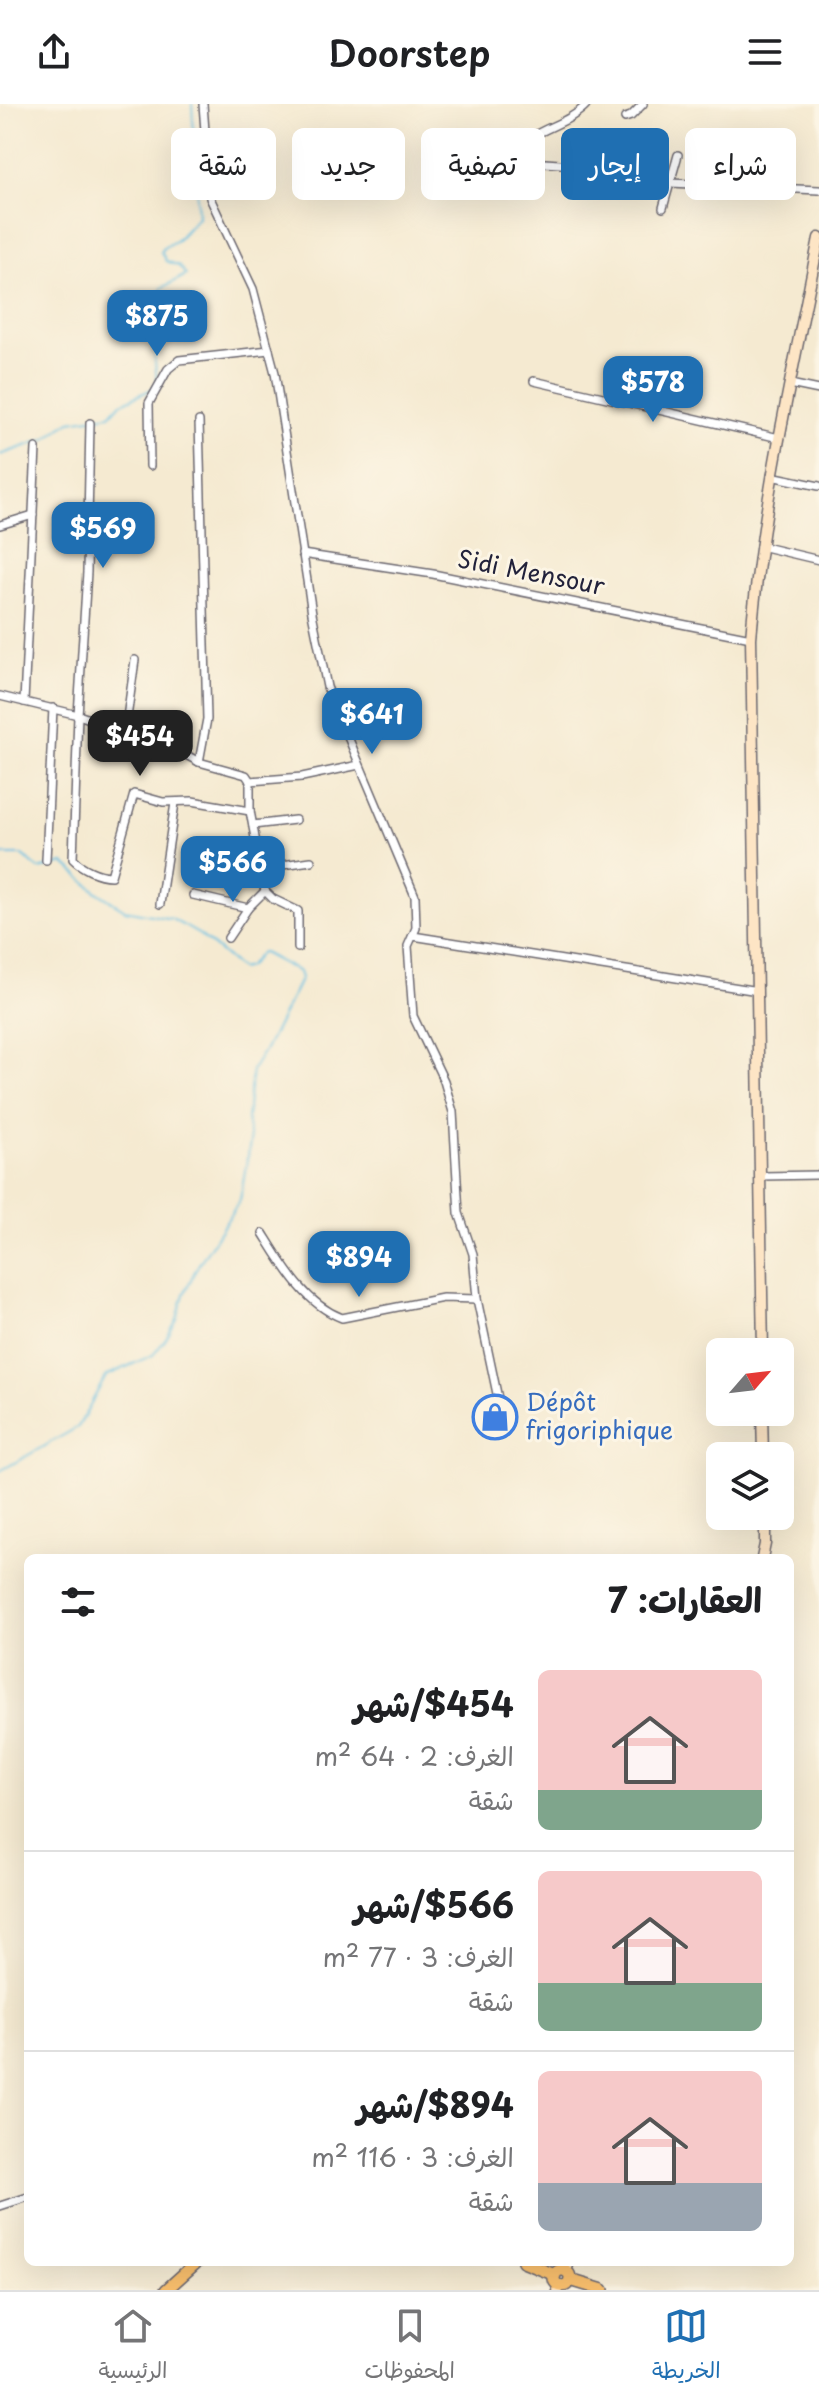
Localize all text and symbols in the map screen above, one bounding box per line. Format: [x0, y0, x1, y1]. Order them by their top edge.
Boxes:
text: Doorstep [328, 25, 491, 79]
icon: share [32, 30, 76, 74]
icon: menu [743, 30, 787, 74]
chip: شقة [171, 128, 276, 200]
chip: جديد [292, 128, 405, 200]
chip: تصفية [421, 128, 545, 200]
chip: إيجار [561, 128, 669, 200]
chip: شراء [685, 128, 796, 200]
pin: $875 [110, 290, 204, 358]
text: $875 [125, 296, 189, 335]
pin: $578 [606, 356, 700, 424]
text: $578 [621, 362, 685, 401]
pin: $569 [56, 502, 150, 570]
text: $569 [70, 508, 136, 547]
street label: Sidi Mensour [455, 539, 609, 603]
pin: $641 [325, 688, 419, 756]
text: $641 [340, 694, 404, 733]
pin: $454 [93, 710, 187, 778]
text: $454 [106, 716, 174, 755]
pin: $566 [186, 836, 280, 904]
text: $566 [199, 842, 267, 881]
pin: $894 [312, 1231, 406, 1299]
text: $894 [326, 1237, 392, 1276]
north arrow [706, 1338, 794, 1426]
map controls [706, 1338, 794, 1530]
place label: Dépôt frigoriphique [526, 1383, 673, 1447]
shop icon: Dépôt frigoriphique [471, 1393, 519, 1441]
button: layers [706, 1442, 794, 1530]
text: العقارات: 7 [608, 1573, 762, 1625]
icon: filters [56, 1580, 100, 1624]
text: $454/شهر [354, 1677, 514, 1729]
icon: home [602, 1702, 698, 1798]
text: الغرف: 2 · 64 m² [315, 1736, 514, 1775]
text: شقة [469, 1780, 514, 1819]
text: $566/شهر [354, 1878, 514, 1930]
icon: home [602, 1903, 698, 1999]
text: الغرف: 3 · 77 m² [323, 1937, 514, 1976]
text: شقة [469, 1981, 514, 2020]
text: $894/شهر [357, 2078, 514, 2130]
icon: home [602, 2103, 698, 2199]
text: الغرف: 3 · 116 m² [311, 2137, 514, 2176]
text: شقة [469, 2181, 514, 2220]
tab: الرئيسية [98, 2304, 168, 2390]
tab: المحفوظات [364, 2304, 455, 2390]
tab: الخريطة [652, 2304, 721, 2390]

